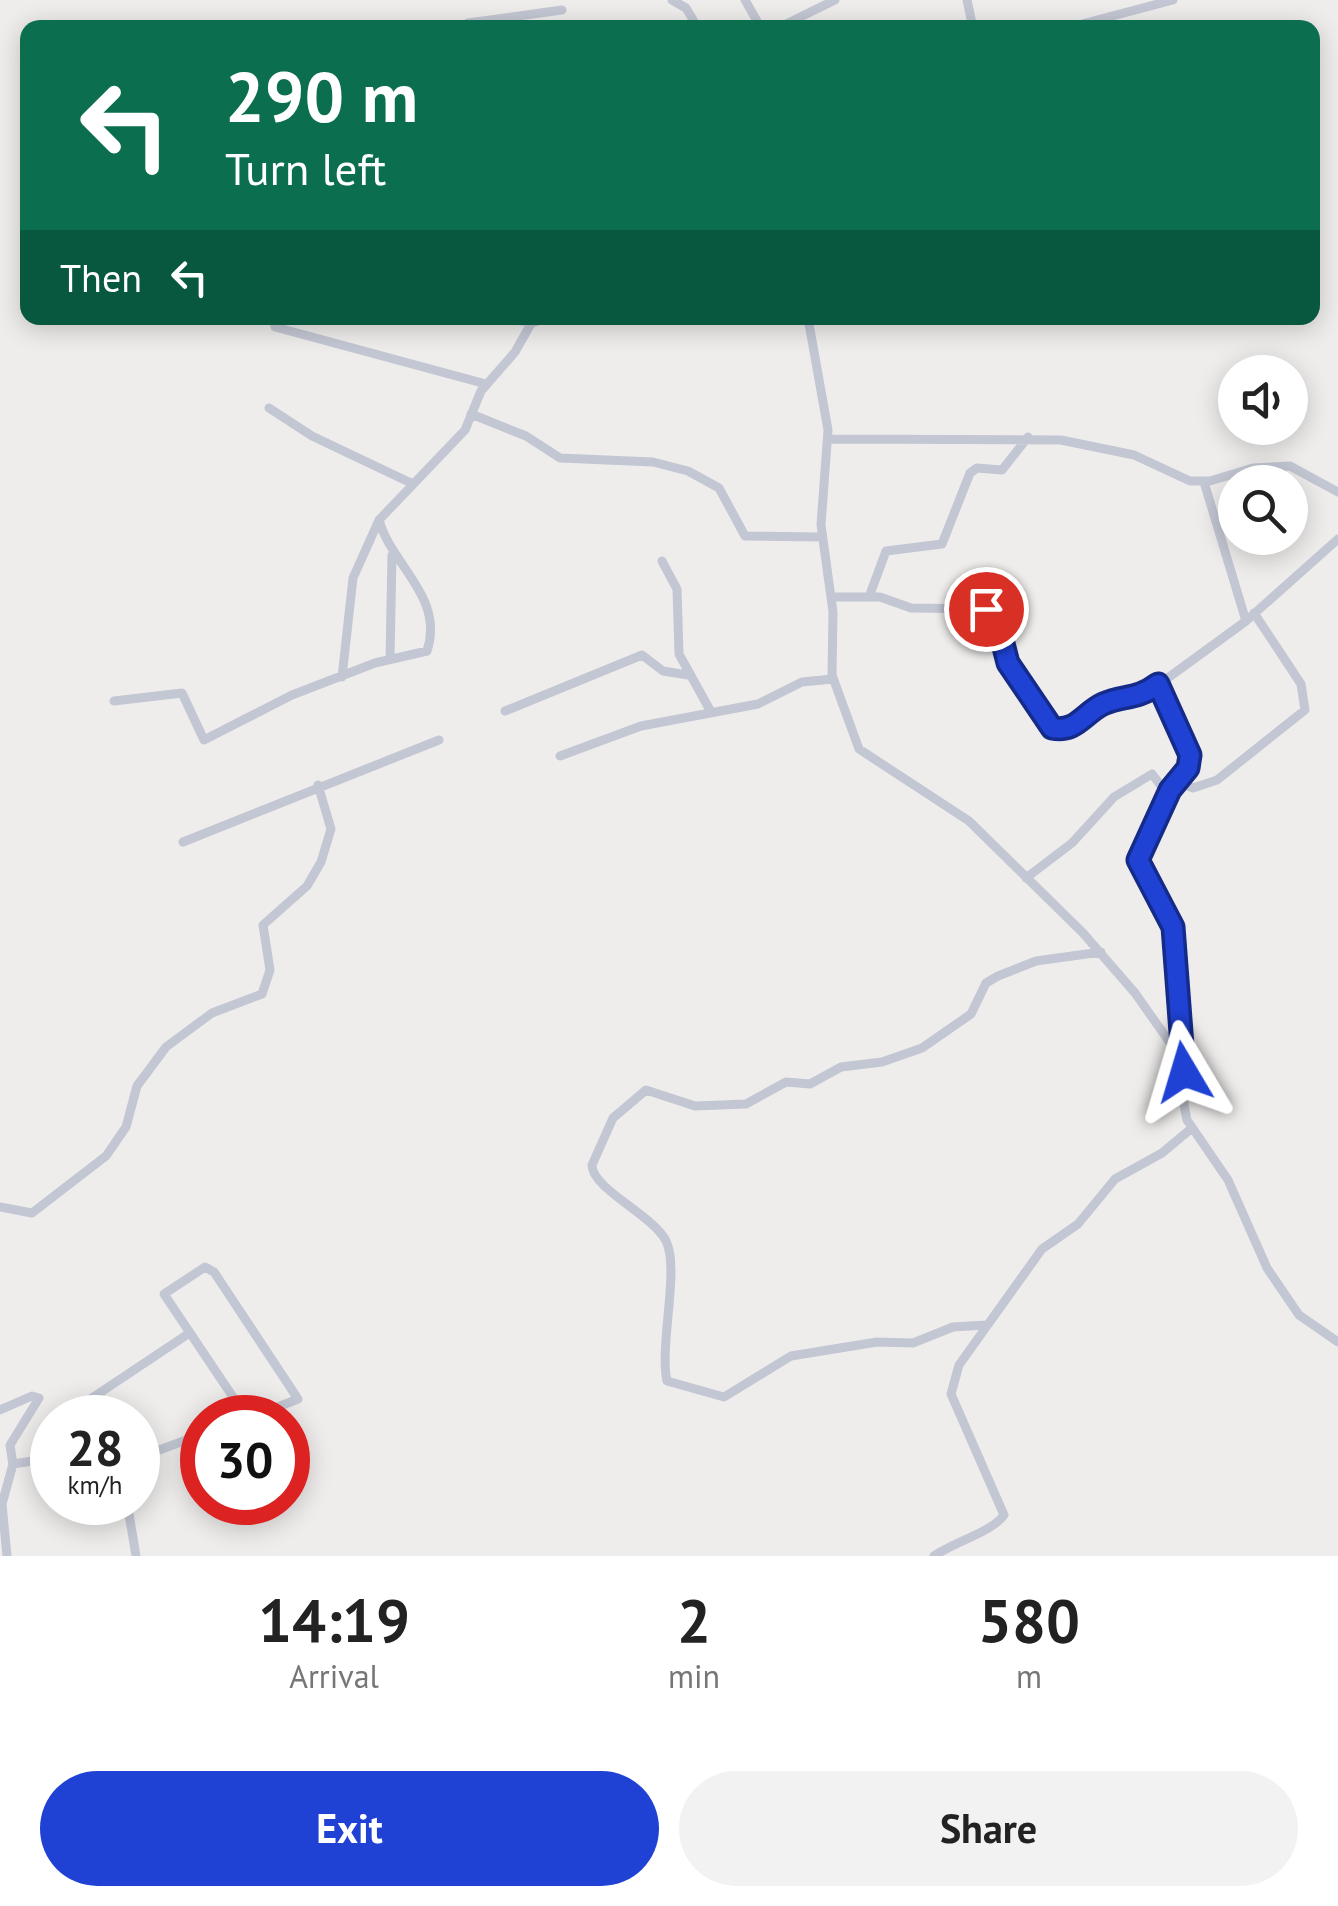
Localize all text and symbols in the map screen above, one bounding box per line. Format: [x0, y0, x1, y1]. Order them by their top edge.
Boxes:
text: 290 m [225, 51, 418, 141]
icon: left [60, 60, 190, 190]
text: Turn left [225, 139, 386, 197]
icon: left [162, 250, 217, 305]
text: Then [60, 253, 142, 302]
map controls [1218, 355, 1308, 555]
button: sound [1218, 355, 1308, 445]
button: search [1218, 465, 1308, 555]
pin [944, 567, 1029, 652]
icon: arrive [959, 582, 1014, 637]
position arrow [1132, 1020, 1236, 1124]
speed limit sign: 30 [180, 1395, 310, 1525]
text: 28 [67, 1415, 123, 1480]
text: km/h [68, 1469, 122, 1501]
text: 14:19 [258, 1581, 410, 1659]
text: 2 [677, 1581, 711, 1659]
text: 580 [978, 1581, 1080, 1659]
text: Arrival [289, 1655, 379, 1697]
text: min [668, 1655, 720, 1697]
text: m [1016, 1655, 1042, 1697]
button: Exit [40, 1771, 659, 1886]
button: Share [679, 1771, 1298, 1886]

